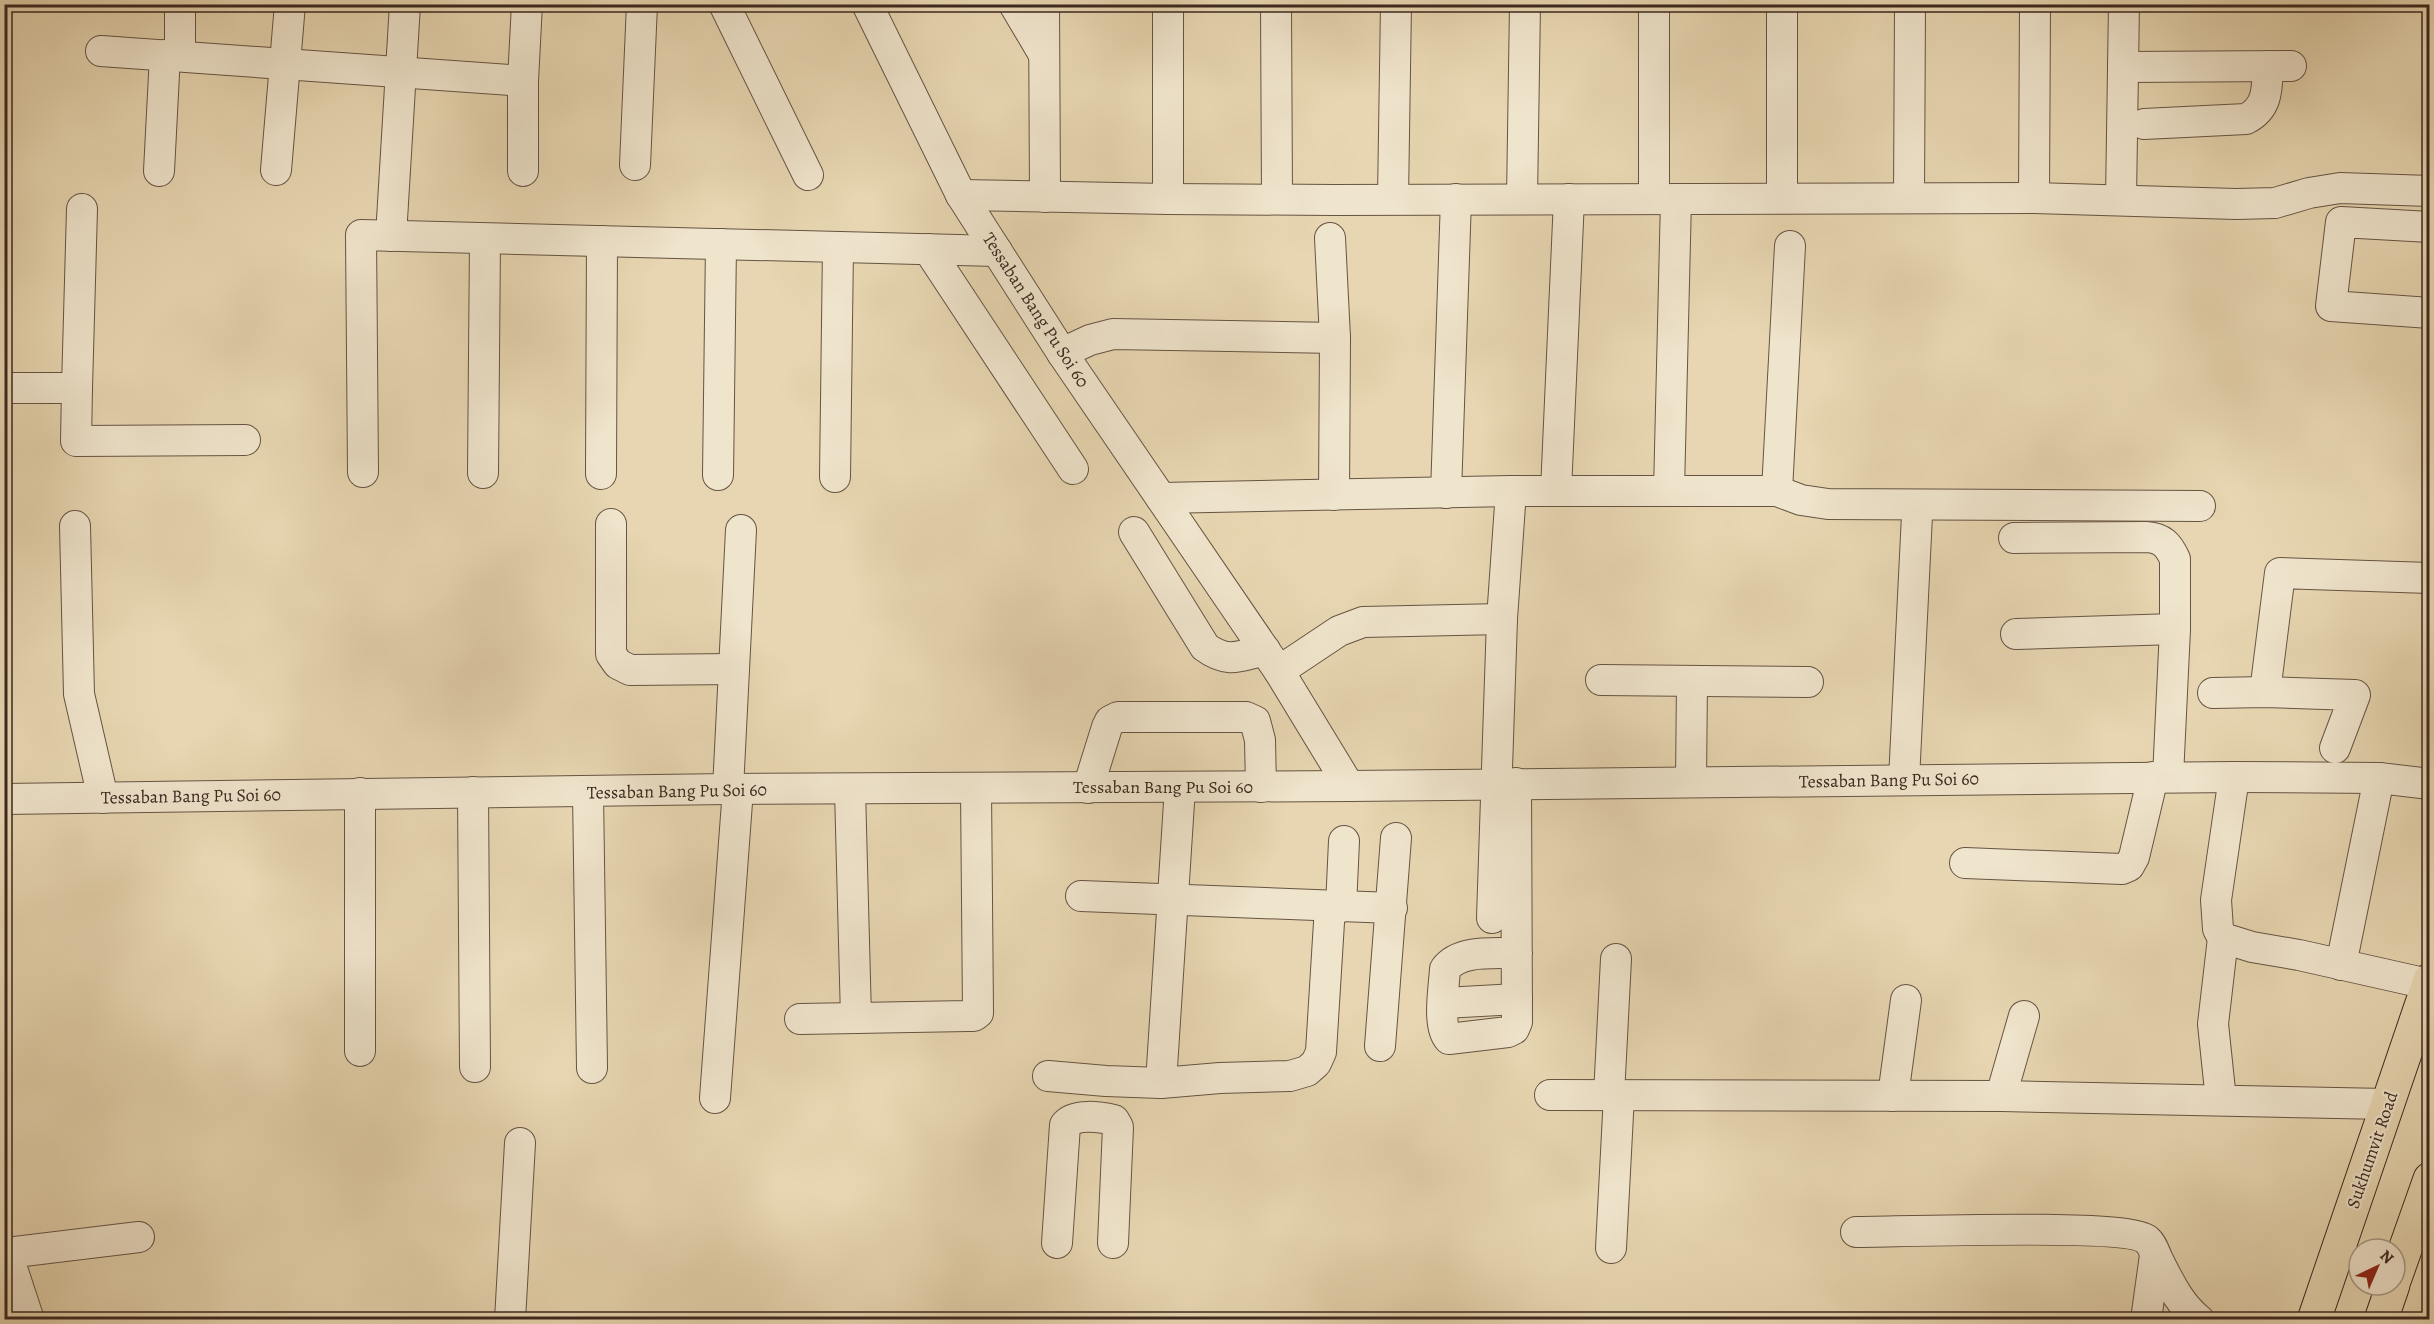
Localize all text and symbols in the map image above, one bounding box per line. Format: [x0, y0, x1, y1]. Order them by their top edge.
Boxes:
street label: Tessaban Bang Pu Soi 60 [977, 228, 1095, 392]
street label: Tessaban Bang Pu Soi 60 [1799, 766, 1979, 794]
street label: Tessaban Bang Pu Soi 60 [1073, 775, 1253, 799]
street label: Tessaban Bang Pu Soi 60 [587, 777, 767, 805]
street label: Tessaban Bang Pu Soi 60 [101, 782, 281, 810]
street label: Sukhumvit Road [2341, 1088, 2403, 1212]
north arrow [2347, 1237, 2407, 1297]
text: N [2375, 1245, 2399, 1269]

